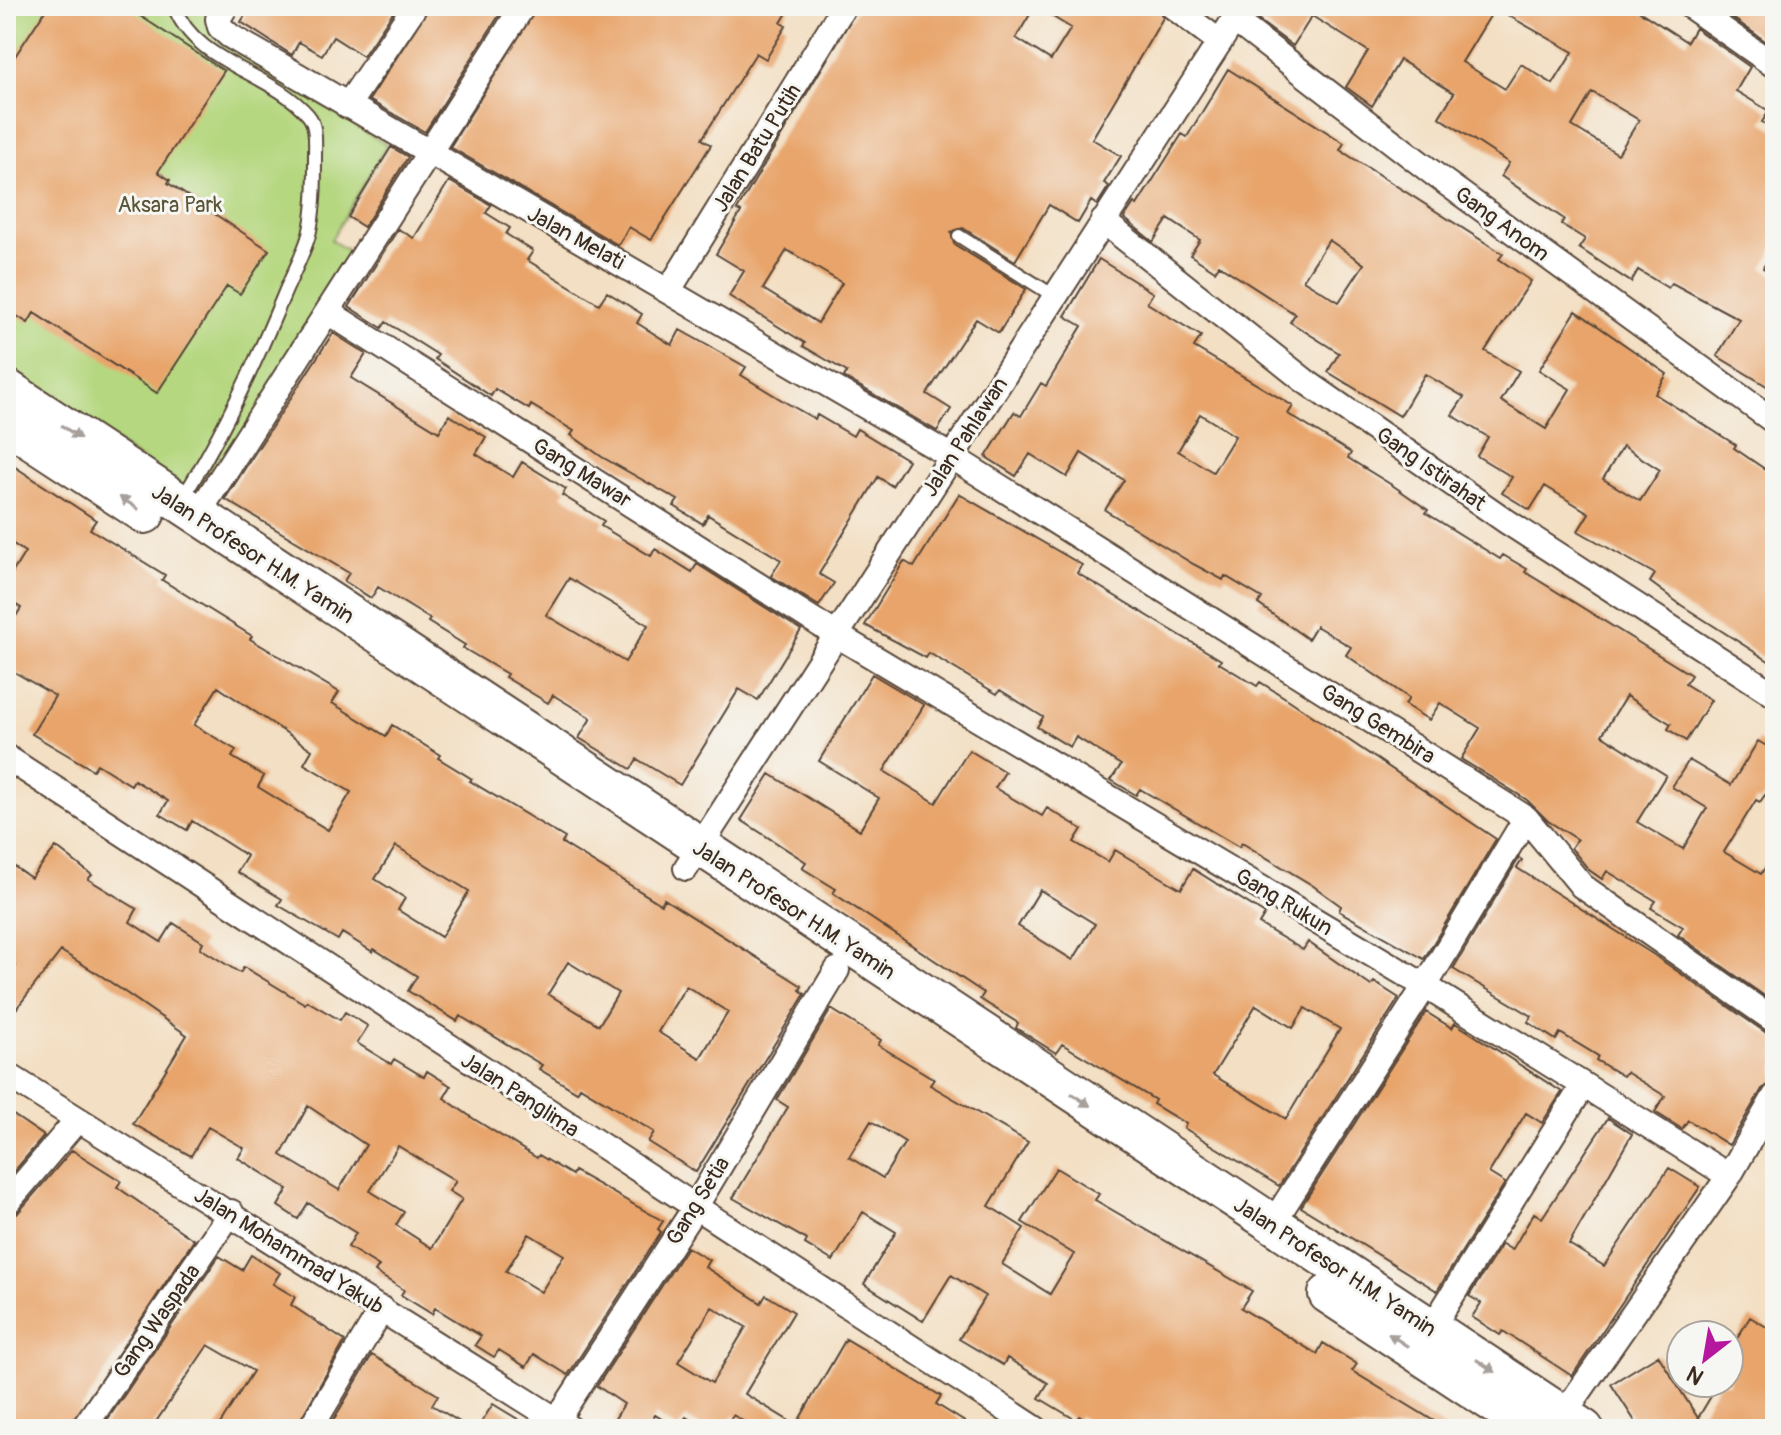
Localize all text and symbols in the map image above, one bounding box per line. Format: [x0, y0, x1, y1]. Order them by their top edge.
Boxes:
street label: Jalan Batu Putih [706, 79, 808, 217]
street label: Gang Anom [1449, 180, 1555, 268]
park label: Aksara Park [118, 191, 222, 219]
street label: Jalan Melati [522, 200, 630, 276]
street label: Jalan Pahlawan [916, 372, 1014, 502]
street label: Gang Istirahat [1370, 421, 1492, 517]
one-way arrow [60, 424, 81, 439]
street label: Gang Mawar [527, 432, 637, 514]
street label: Jalan Profesor H.M. Yamin [146, 478, 360, 630]
one-way arrow [118, 497, 140, 511]
street label: Gang Gembira [1315, 678, 1441, 770]
street label: Jalan Profesor H.M. Yamin [687, 834, 901, 986]
street label: Gang Rukun [1230, 862, 1338, 942]
street label: Jalan Panglima [456, 1046, 584, 1144]
one-way arrow [1071, 1093, 1092, 1108]
street label: Gang Setia [660, 1152, 736, 1250]
street label: Jalan Mohammad Yakub [189, 1181, 389, 1321]
street label: Jalan Profesor H.M. Yamin [1228, 1191, 1442, 1343]
street label: Gang Waspada [107, 1259, 207, 1383]
north arrow [1665, 1319, 1745, 1399]
one-way arrow [1387, 1333, 1409, 1348]
one-way arrow [1476, 1358, 1497, 1373]
text: N [1682, 1359, 1709, 1391]

